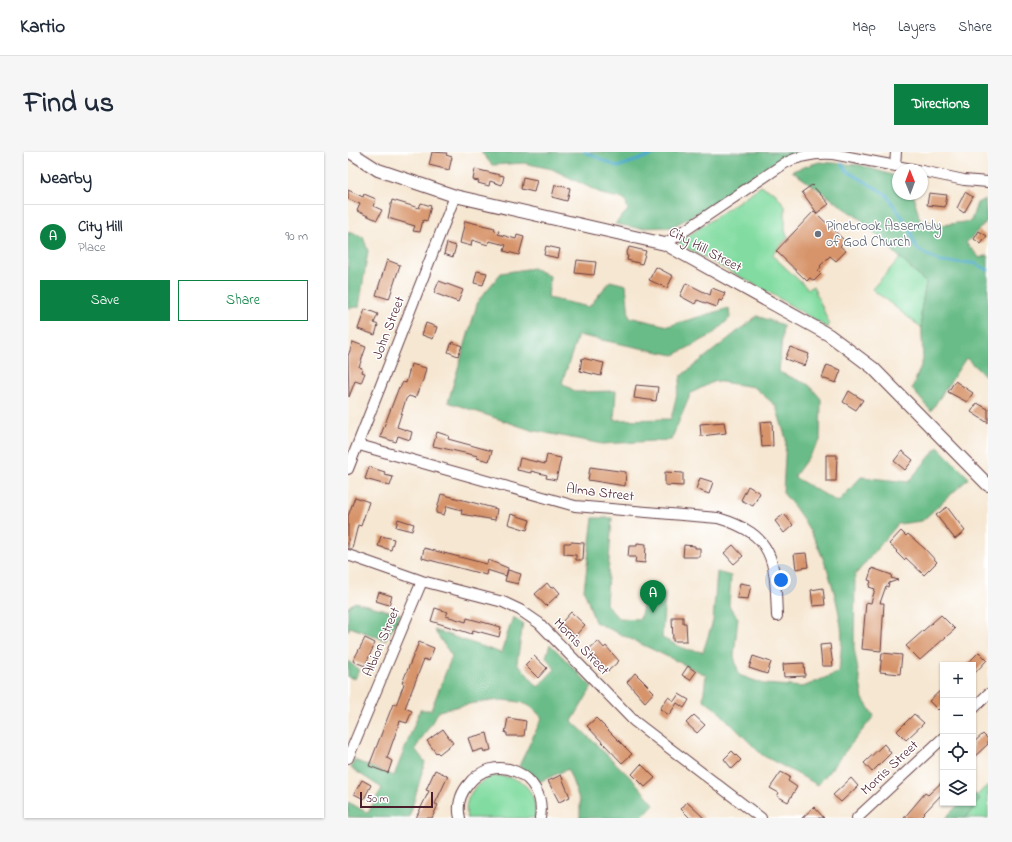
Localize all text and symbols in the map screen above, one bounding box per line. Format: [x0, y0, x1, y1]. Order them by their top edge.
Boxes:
text: Kartio [20, 14, 65, 41]
text: Map [852, 17, 876, 38]
text: Layers [898, 17, 936, 38]
text: Share [958, 17, 992, 38]
text: Find us [24, 84, 114, 125]
button: Directions [894, 84, 988, 125]
north arrow [892, 164, 928, 200]
text: Nearby [40, 166, 92, 191]
text: City Hill [78, 216, 123, 238]
place label: Pinebrook Assembly of God Church [826, 216, 942, 253]
street label: City Hill Street [664, 222, 746, 279]
text: A [49, 227, 57, 246]
text: 90 m [285, 227, 308, 246]
marker: Pinebrook Assembly of God Church [813, 229, 823, 239]
text: Place [78, 238, 106, 257]
button: Save [40, 280, 170, 321]
button: Share [178, 280, 308, 321]
street label: John Street [367, 293, 411, 363]
street label: Alma Street [565, 478, 635, 508]
your location [771, 570, 791, 590]
pin: A [640, 580, 666, 613]
street label: Albion Street [358, 604, 406, 680]
street label: Morris Street [548, 613, 614, 681]
map controls [940, 662, 976, 806]
button: + [940, 662, 976, 698]
button: − [940, 698, 976, 734]
button: locate [940, 734, 976, 770]
street label: Morris Street [856, 735, 924, 801]
button: layers [940, 770, 976, 806]
scale bar [360, 790, 433, 809]
text: 50 m [366, 791, 388, 807]

